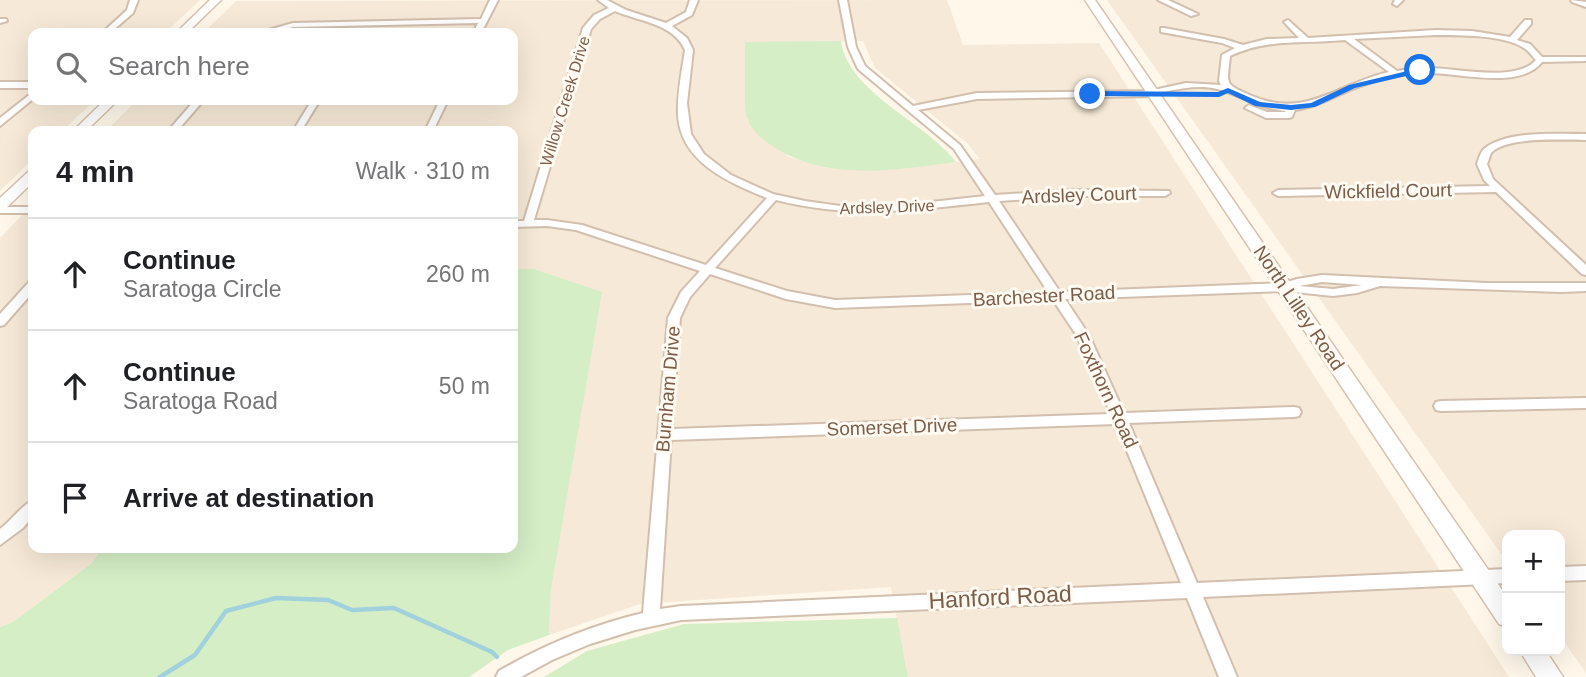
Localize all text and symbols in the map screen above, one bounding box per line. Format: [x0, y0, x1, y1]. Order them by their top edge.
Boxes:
search box [28, 28, 518, 105]
street label: Willow Creek Drive [537, 34, 593, 168]
icon: search [52, 48, 90, 86]
text: Search here [108, 51, 250, 81]
route start [1404, 54, 1435, 85]
route end [1074, 78, 1105, 109]
text: 4 min [56, 155, 134, 188]
text: Walk · 310 m [355, 158, 490, 184]
street label: Wickfield Court [1324, 179, 1453, 203]
street label: Ardsley Court [1021, 182, 1138, 208]
street label: Ardsley Drive [839, 197, 935, 217]
street label: North Lilley Road [1250, 242, 1348, 374]
text: Continue [123, 245, 236, 275]
icon: ahead [56, 255, 94, 293]
text: 260 m [426, 261, 490, 287]
text: Saratoga Circle [123, 276, 282, 302]
street label: Barchester Road [972, 282, 1116, 310]
street label: Burnham Drive [652, 325, 684, 453]
street label: Foxthorn Road [1070, 329, 1142, 451]
text: Continue [123, 357, 236, 387]
icon: ahead [56, 367, 94, 405]
text: 50 m [439, 373, 490, 399]
text: Saratoga Road [123, 388, 278, 414]
street label: Somerset Drive [826, 414, 958, 440]
icon: arrive [56, 479, 94, 517]
text: Arrive at destination [123, 483, 374, 513]
map controls [1502, 530, 1565, 656]
button: + [1502, 530, 1565, 593]
street label: Hanford Road [928, 580, 1072, 614]
button: − [1502, 593, 1565, 656]

